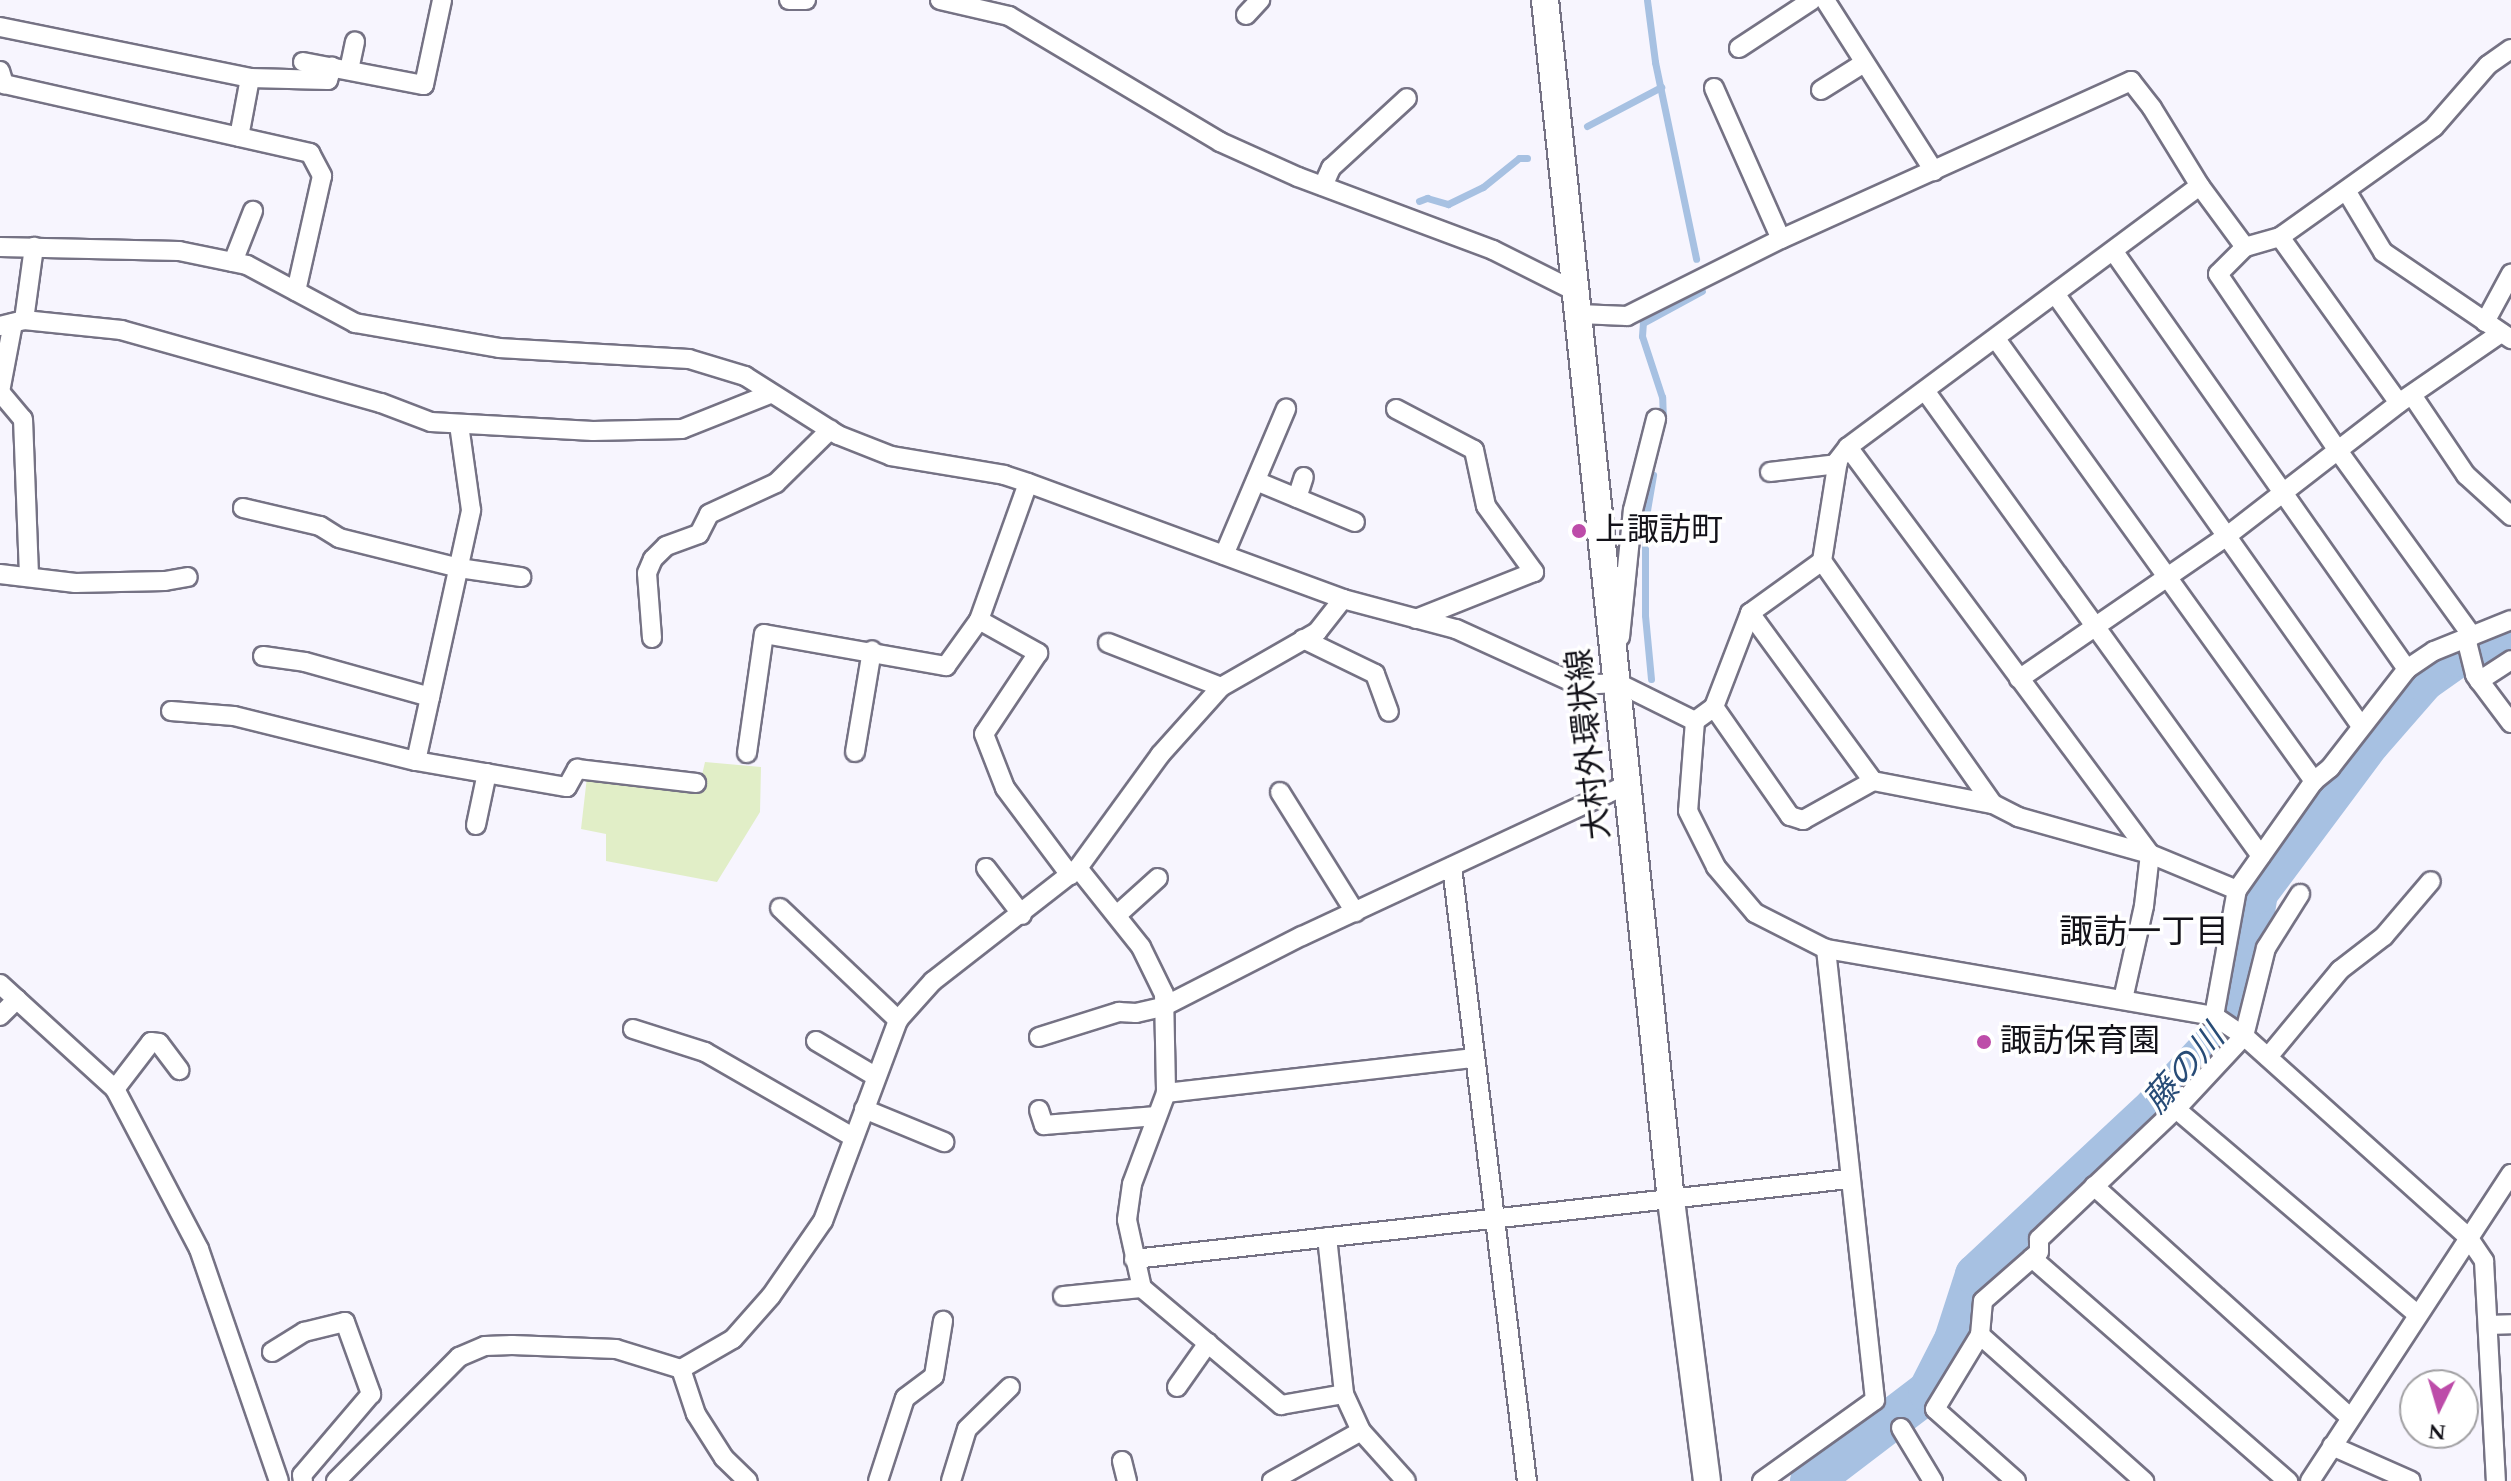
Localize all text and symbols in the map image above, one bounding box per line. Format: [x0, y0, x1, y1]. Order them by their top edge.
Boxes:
place label: 上諏訪町 [1595, 512, 1723, 550]
marker: 上諏訪町 [1570, 522, 1588, 540]
street label: 大村外環状線 [1561, 647, 1619, 841]
district label: 諏訪一丁目 [2059, 914, 2229, 954]
water label: 藤の川 [2136, 1018, 2234, 1122]
place label: 諏訪保育園 [2000, 1023, 2160, 1061]
marker: 諏訪保育園 [1975, 1033, 1993, 1051]
north arrow [2399, 1369, 2479, 1449]
text: N [2427, 1414, 2447, 1449]

